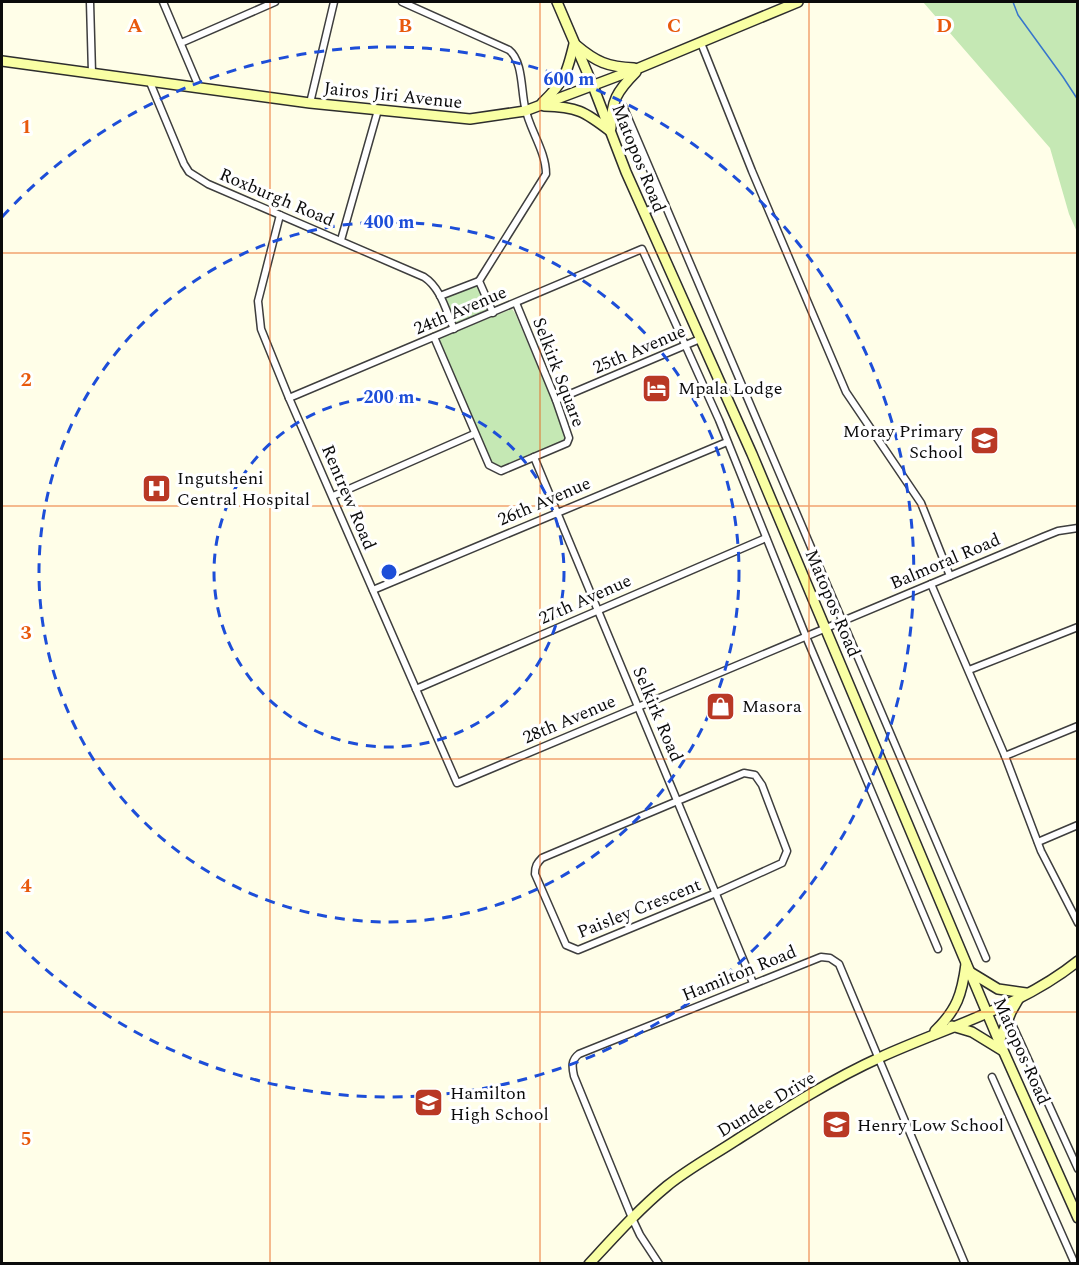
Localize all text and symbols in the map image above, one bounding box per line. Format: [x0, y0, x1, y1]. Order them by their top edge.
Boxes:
text: A [127, 11, 143, 41]
text: B [398, 11, 412, 41]
text: C [667, 11, 681, 41]
text: D [936, 11, 952, 41]
text: 600 m [543, 66, 595, 93]
street label: Jairos Jiri Avenue [322, 75, 464, 116]
street label: Matopos Road [604, 100, 673, 217]
text: 1 [20, 112, 32, 142]
street label: Roxburgh Road [215, 161, 339, 234]
text: 400 m [363, 209, 415, 236]
street label: 24th Avenue [409, 279, 511, 342]
street label: Selkirk Square [525, 313, 592, 431]
street label: 25th Avenue [588, 318, 690, 381]
text: 2 [20, 365, 32, 395]
hotel icon: Mpala Lodge [641, 372, 673, 404]
place label: Mpala Lodge [678, 375, 782, 402]
text: 200 m [363, 384, 415, 411]
place label: Moray Primary School [843, 418, 964, 466]
school or university icon: Moray Primary School [968, 425, 1000, 457]
street label: Rentrew Road [314, 440, 383, 554]
place label: Ingutsheni Central Hospital [177, 465, 310, 513]
street label: 26th Avenue [493, 470, 595, 533]
hospital icon: Ingutsheni Central Hospital [140, 472, 172, 504]
street label: Balmoral Road [886, 526, 1005, 597]
street label: Matopos Road [798, 545, 867, 661]
centre of rings [379, 562, 399, 582]
street label: 27th Avenue [535, 567, 636, 632]
text: 3 [20, 618, 32, 648]
street label: Selkirk Road [625, 662, 690, 766]
street label: 28th Avenue [518, 688, 620, 751]
shop icon: Masora [705, 690, 737, 722]
place label: Masora [742, 693, 802, 720]
text: 4 [20, 871, 32, 901]
street label: Paisley Crescent [573, 871, 705, 946]
street label: Hamilton Road [678, 938, 800, 1009]
street label: Matopos Road [986, 993, 1057, 1109]
street label: Dundee Drive [712, 1064, 821, 1144]
place label: Hamilton High School [450, 1080, 549, 1128]
school or university icon: Hamilton High School [413, 1087, 445, 1119]
school or university icon: Henry Low School [820, 1109, 852, 1141]
place label: Henry Low School [857, 1112, 1004, 1139]
text: 5 [20, 1124, 32, 1154]

